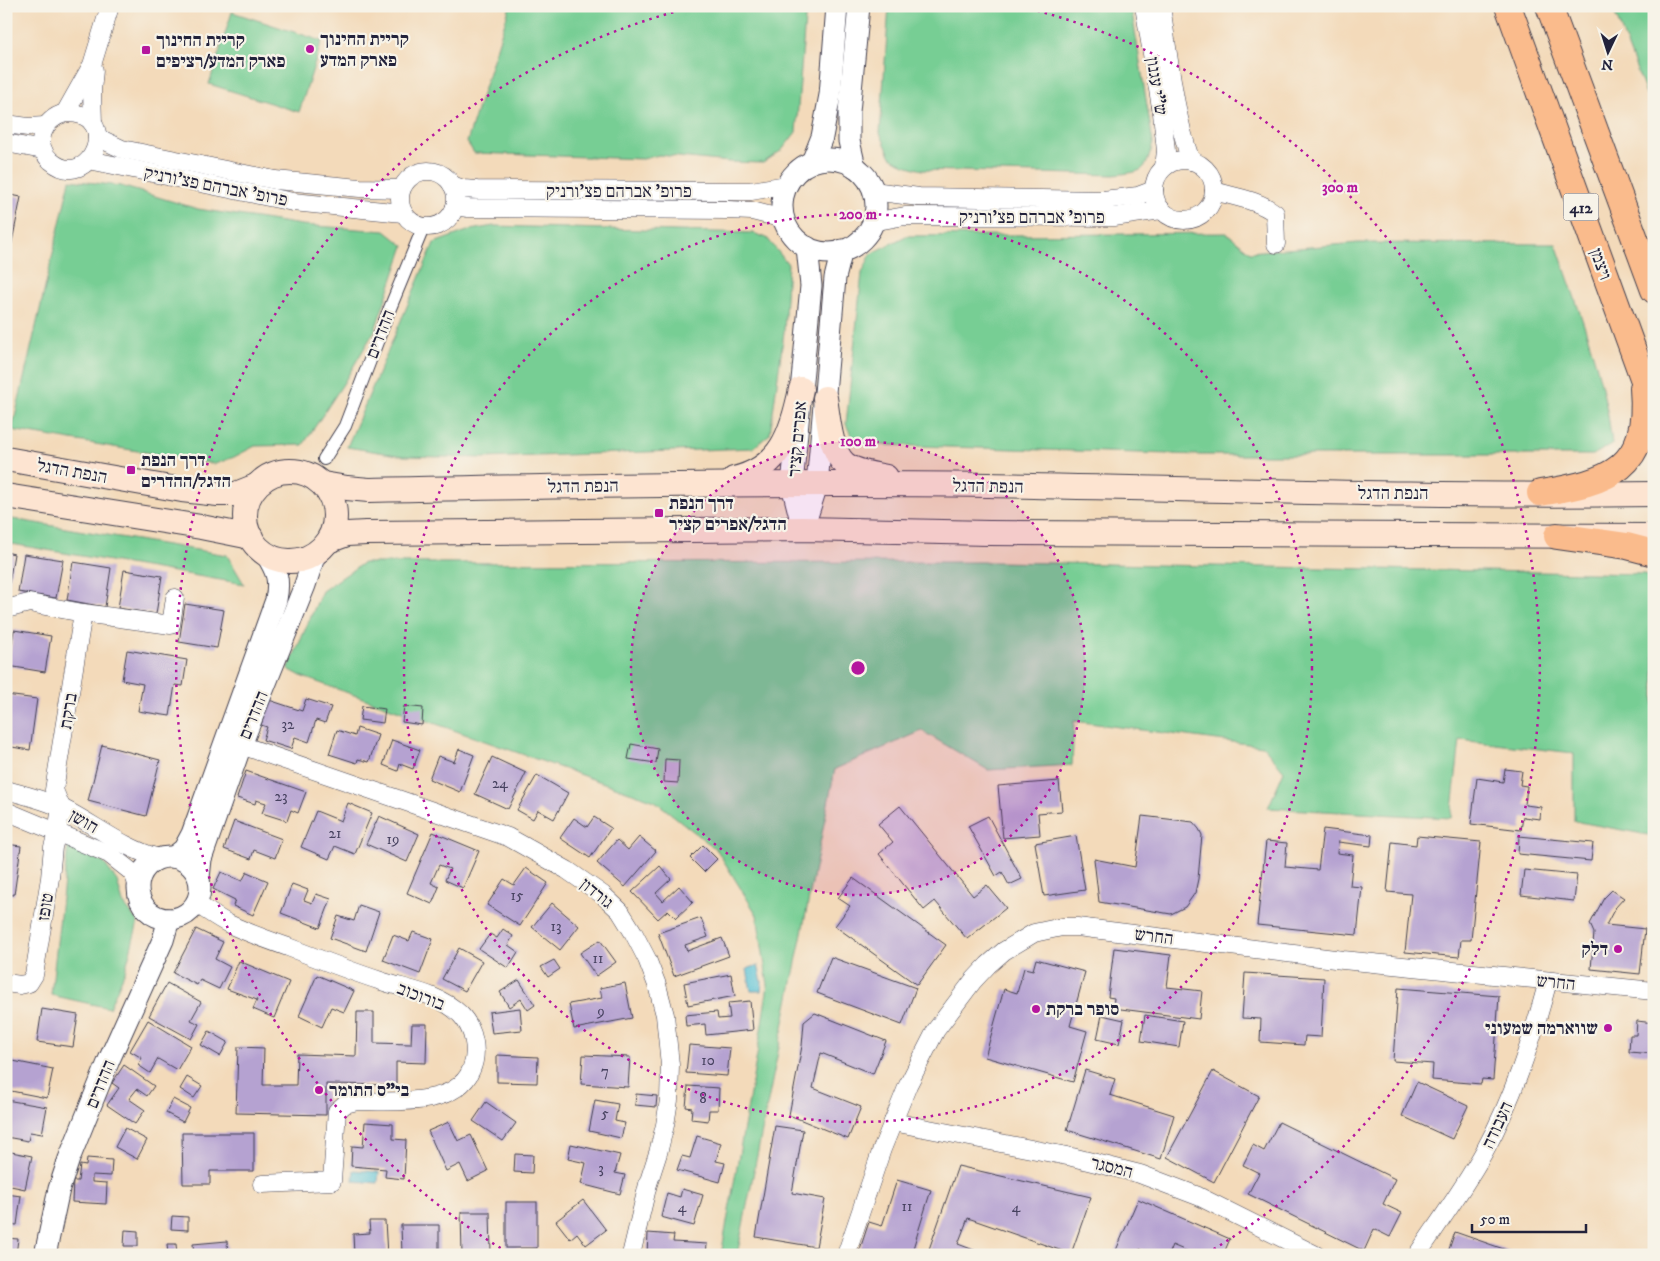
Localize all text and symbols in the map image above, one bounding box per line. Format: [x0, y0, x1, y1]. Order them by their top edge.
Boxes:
north arrow [1582, 28, 1632, 78]
place label: קריית החינוך פארק המדע [320, 29, 409, 72]
place label: קריית החינוך פארק המדע/רציפים [156, 30, 285, 73]
marker: קריית החינוך פארק המדע [304, 43, 316, 55]
marker: קריית החינוך פארק המדע/רציפים [140, 44, 152, 56]
text: N [1600, 55, 1614, 73]
street label: ש"י עגנון [1141, 56, 1171, 117]
street label: פרופ' אברהם פצ'ורניק [142, 162, 289, 212]
text: 300 m [1322, 178, 1359, 197]
street label: פרופ' אברהם פצ'ורניק [546, 181, 692, 203]
road number: 412 [1564, 193, 1598, 220]
text: 200 m [839, 205, 878, 224]
street label: פרופ' אברהם פצ'ורניק [959, 207, 1105, 229]
street label: ויצמן [1584, 245, 1616, 283]
street label: ההדרים [362, 307, 400, 362]
street label: אפרים קציר [784, 400, 812, 478]
text: 100 m [840, 432, 877, 451]
place label: דרך הנפת הדגל/ההדרים [141, 450, 231, 493]
street label: הנפת הדגל [35, 455, 109, 489]
marker: דרך הנפת הדגל/ההדרים [125, 464, 137, 476]
street label: הנפת הדגל [547, 475, 619, 499]
street label: הנפת הדגל [952, 475, 1024, 499]
street label: הנפת הדגל [1357, 483, 1429, 505]
place label: דרך הנפת הדגל/אפרים קציר [669, 493, 787, 536]
marker: דרך הנפת הדגל/אפרים קציר [653, 507, 665, 519]
centre of rings [849, 659, 867, 677]
street label: ההדרים [234, 688, 274, 743]
street label: ברקת [55, 691, 83, 731]
house number: 32 [282, 715, 295, 734]
house number: 24 [492, 774, 508, 793]
house number: 23 [275, 787, 287, 806]
street label: חושן [65, 805, 102, 839]
house number: 21 [329, 824, 341, 843]
house number: 19 [387, 830, 399, 849]
street label: גורדון [575, 874, 618, 914]
house number: 15 [511, 886, 524, 905]
street label: טופז [33, 892, 59, 923]
house number: 13 [550, 917, 562, 936]
street label: החרש [1133, 924, 1175, 950]
place label: דלק [1581, 939, 1608, 961]
marker: דלק [1612, 943, 1624, 955]
house number: 11 [592, 949, 604, 968]
street label: החרש [1535, 970, 1576, 996]
street label: בורוכוב [394, 978, 448, 1016]
place label: סופר ברקת [1046, 999, 1119, 1021]
house number: 9 [596, 1002, 605, 1021]
marker: סופר ברקת [1030, 1003, 1042, 1015]
place label: שווארמה שמעוני [1485, 1018, 1598, 1040]
marker: שווארמה שמעוני [1602, 1022, 1614, 1034]
house number: 10 [701, 1051, 715, 1070]
street label: ההדרים [81, 1057, 121, 1112]
house number: 7 [601, 1062, 609, 1081]
place label: בי"ס התומר [329, 1080, 410, 1102]
marker: בי"ס התומר [313, 1084, 325, 1096]
house number: 8 [699, 1089, 707, 1108]
street label: העבודה [1478, 1098, 1518, 1152]
house number: 5 [601, 1104, 609, 1123]
street label: המסגר [1088, 1152, 1135, 1184]
house number: 3 [598, 1159, 604, 1178]
house number: 11 [901, 1197, 913, 1216]
house number: 4 [678, 1198, 687, 1217]
house number: 4 [1012, 1198, 1021, 1217]
scale bar [1472, 1201, 1586, 1233]
text: 50 m [1480, 1210, 1510, 1229]

